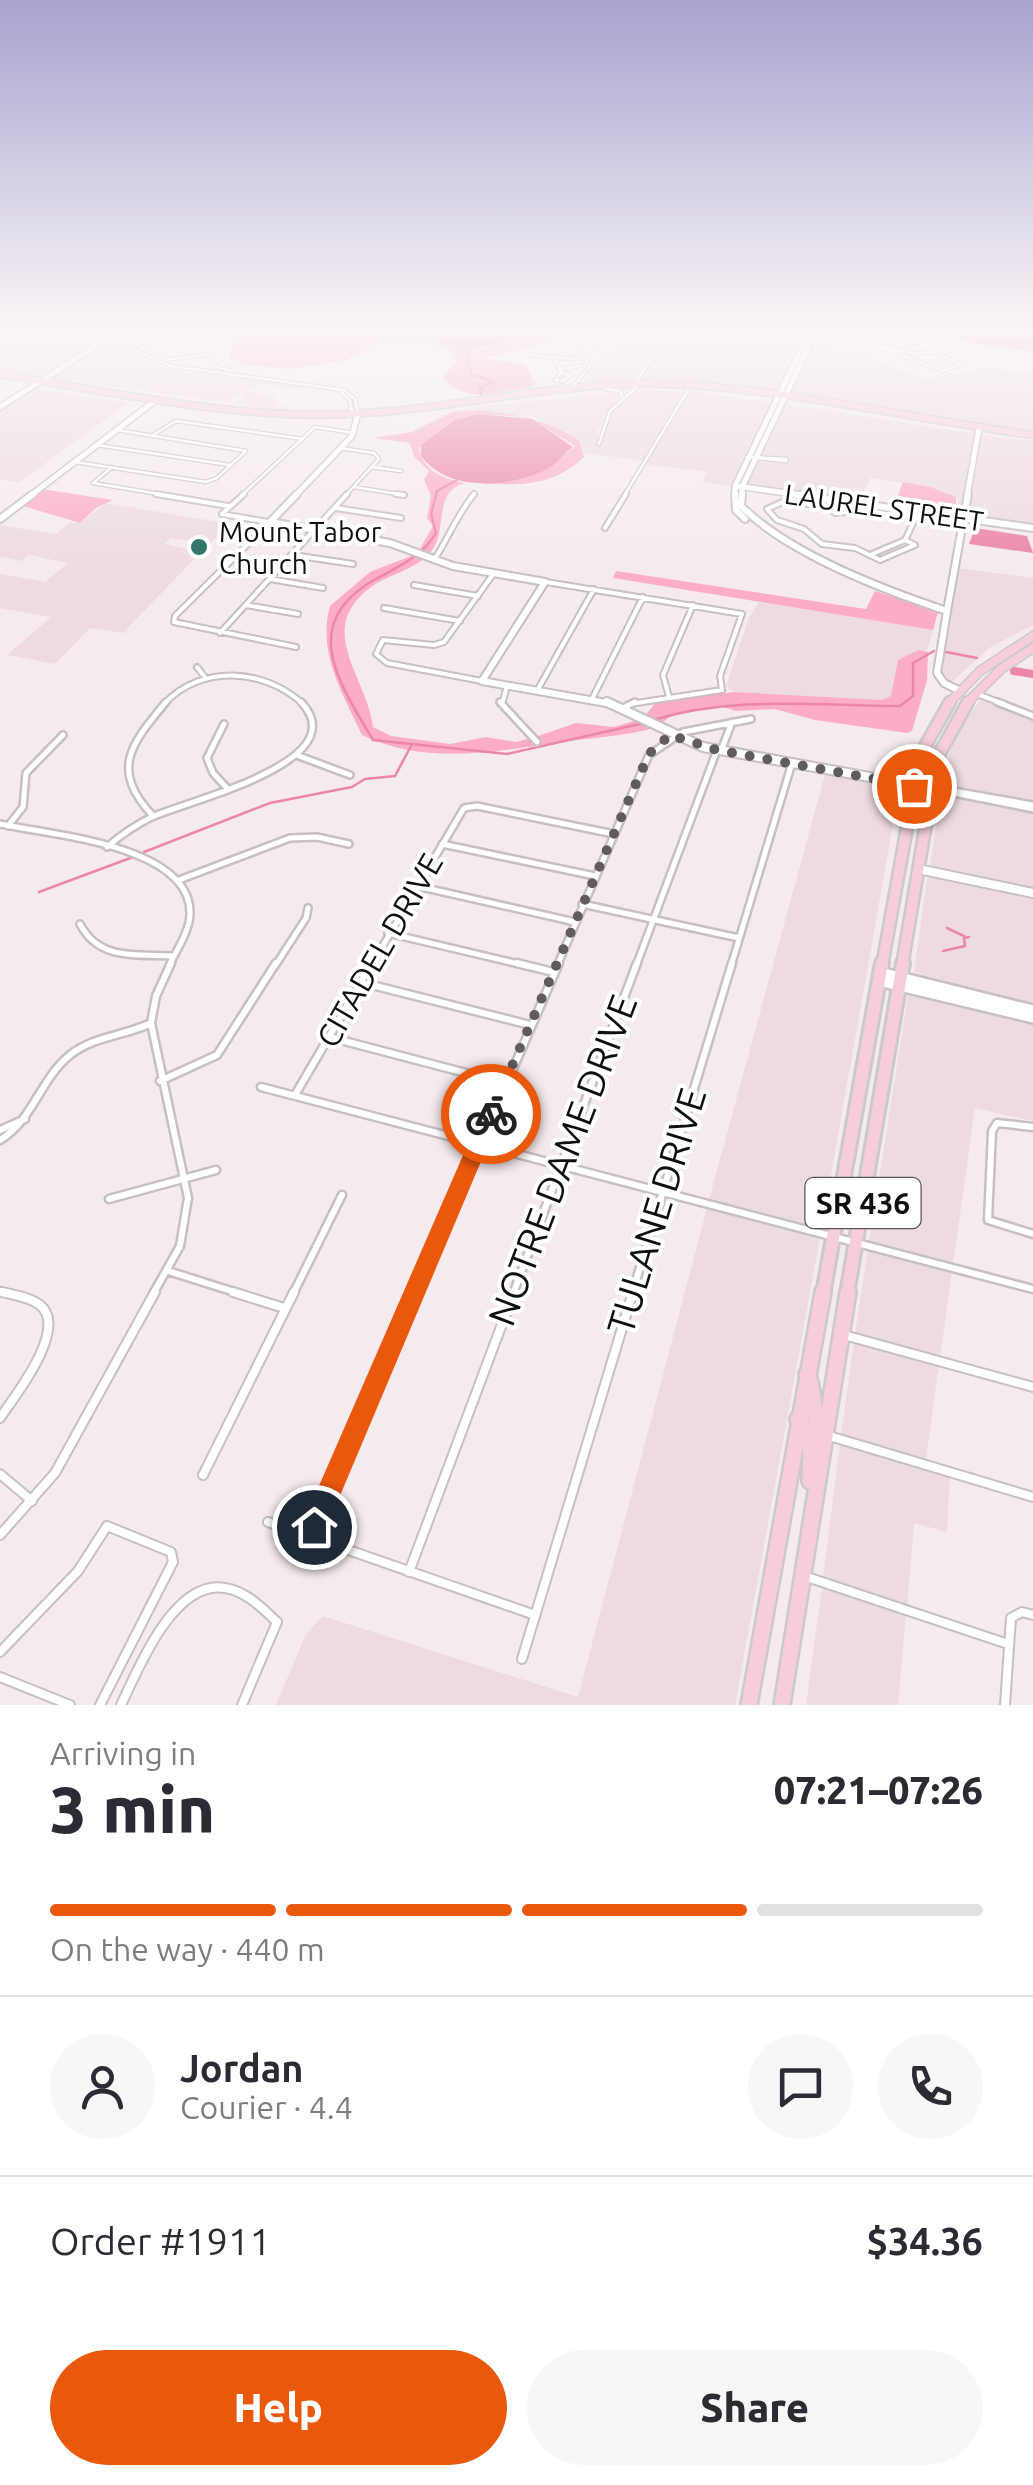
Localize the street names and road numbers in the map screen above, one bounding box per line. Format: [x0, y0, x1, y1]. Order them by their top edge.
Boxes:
street label: LAUREL STREET [782, 478, 986, 536]
street label: CITADEL DRIVE [309, 847, 449, 1053]
street label: NOTRE DAME DRIVE [480, 989, 644, 1331]
street label: TULANE DRIVE [599, 1083, 713, 1339]
road number: SR 436 [806, 1178, 920, 1228]

